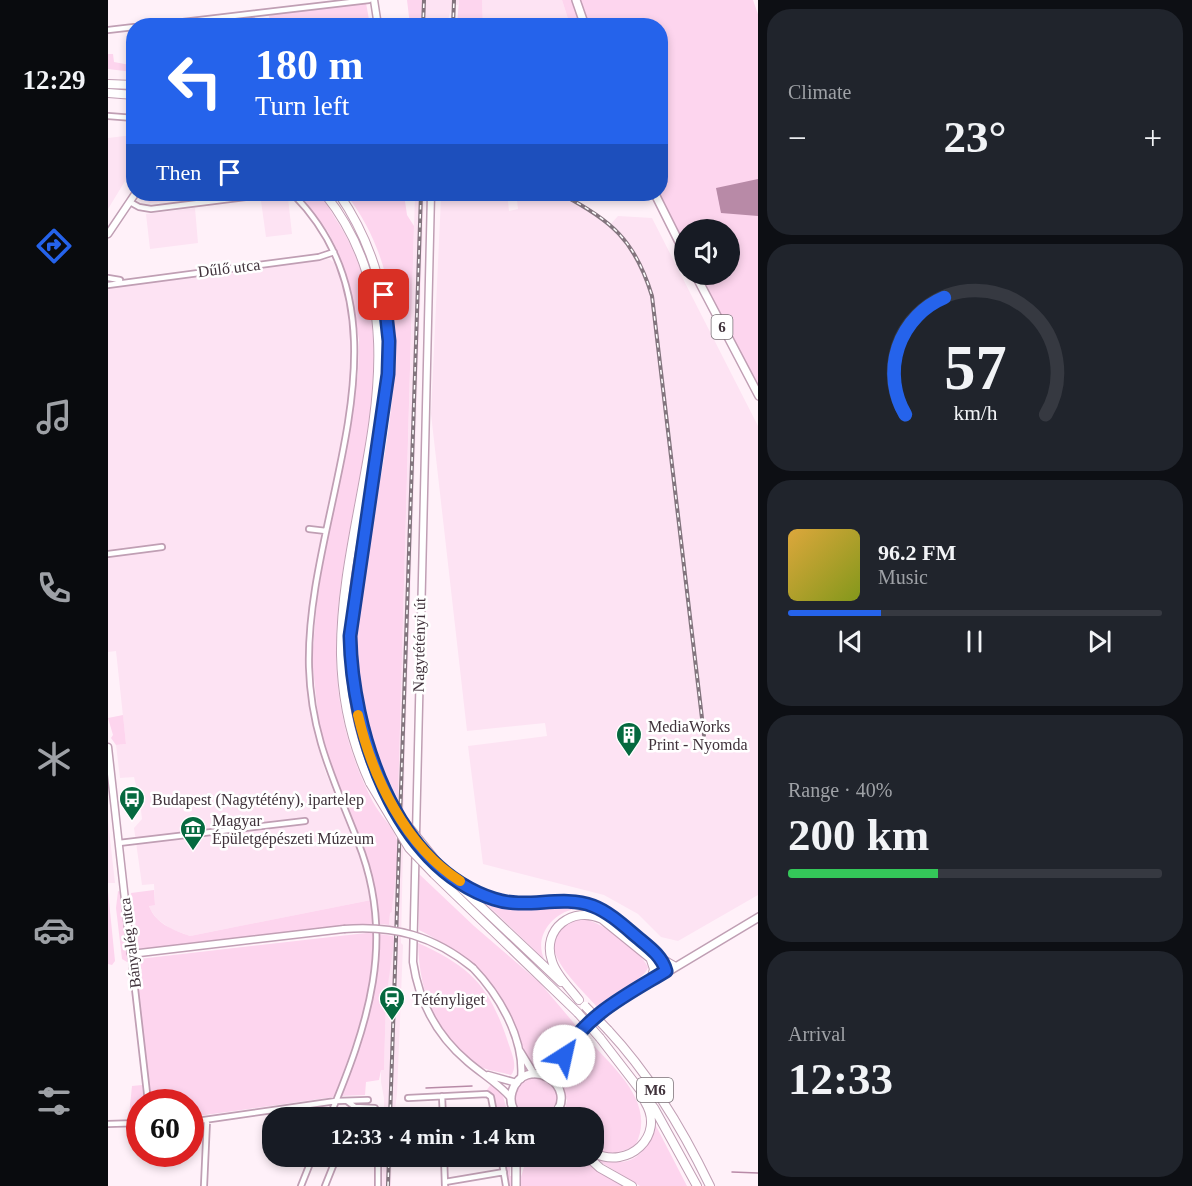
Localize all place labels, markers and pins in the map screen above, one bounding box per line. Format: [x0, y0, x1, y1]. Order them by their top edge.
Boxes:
pin [358, 269, 409, 320]
place label: MediaWorks Print - Nyomda [648, 718, 748, 754]
building icon: MediaWorks Print - Nyomda [614, 720, 644, 758]
bus stop icon: Budapest (Nagytétény), ipartelep [117, 784, 147, 822]
place label: Budapest (Nagytétény), ipartelep [152, 791, 364, 809]
place label: Magyar Épületgépészeti Múzeum [212, 812, 375, 848]
museum icon: Magyar Épületgépészeti Múzeum [178, 814, 208, 852]
station icon: Tétényliget [377, 984, 407, 1022]
place label: Tétényliget [412, 991, 485, 1009]

